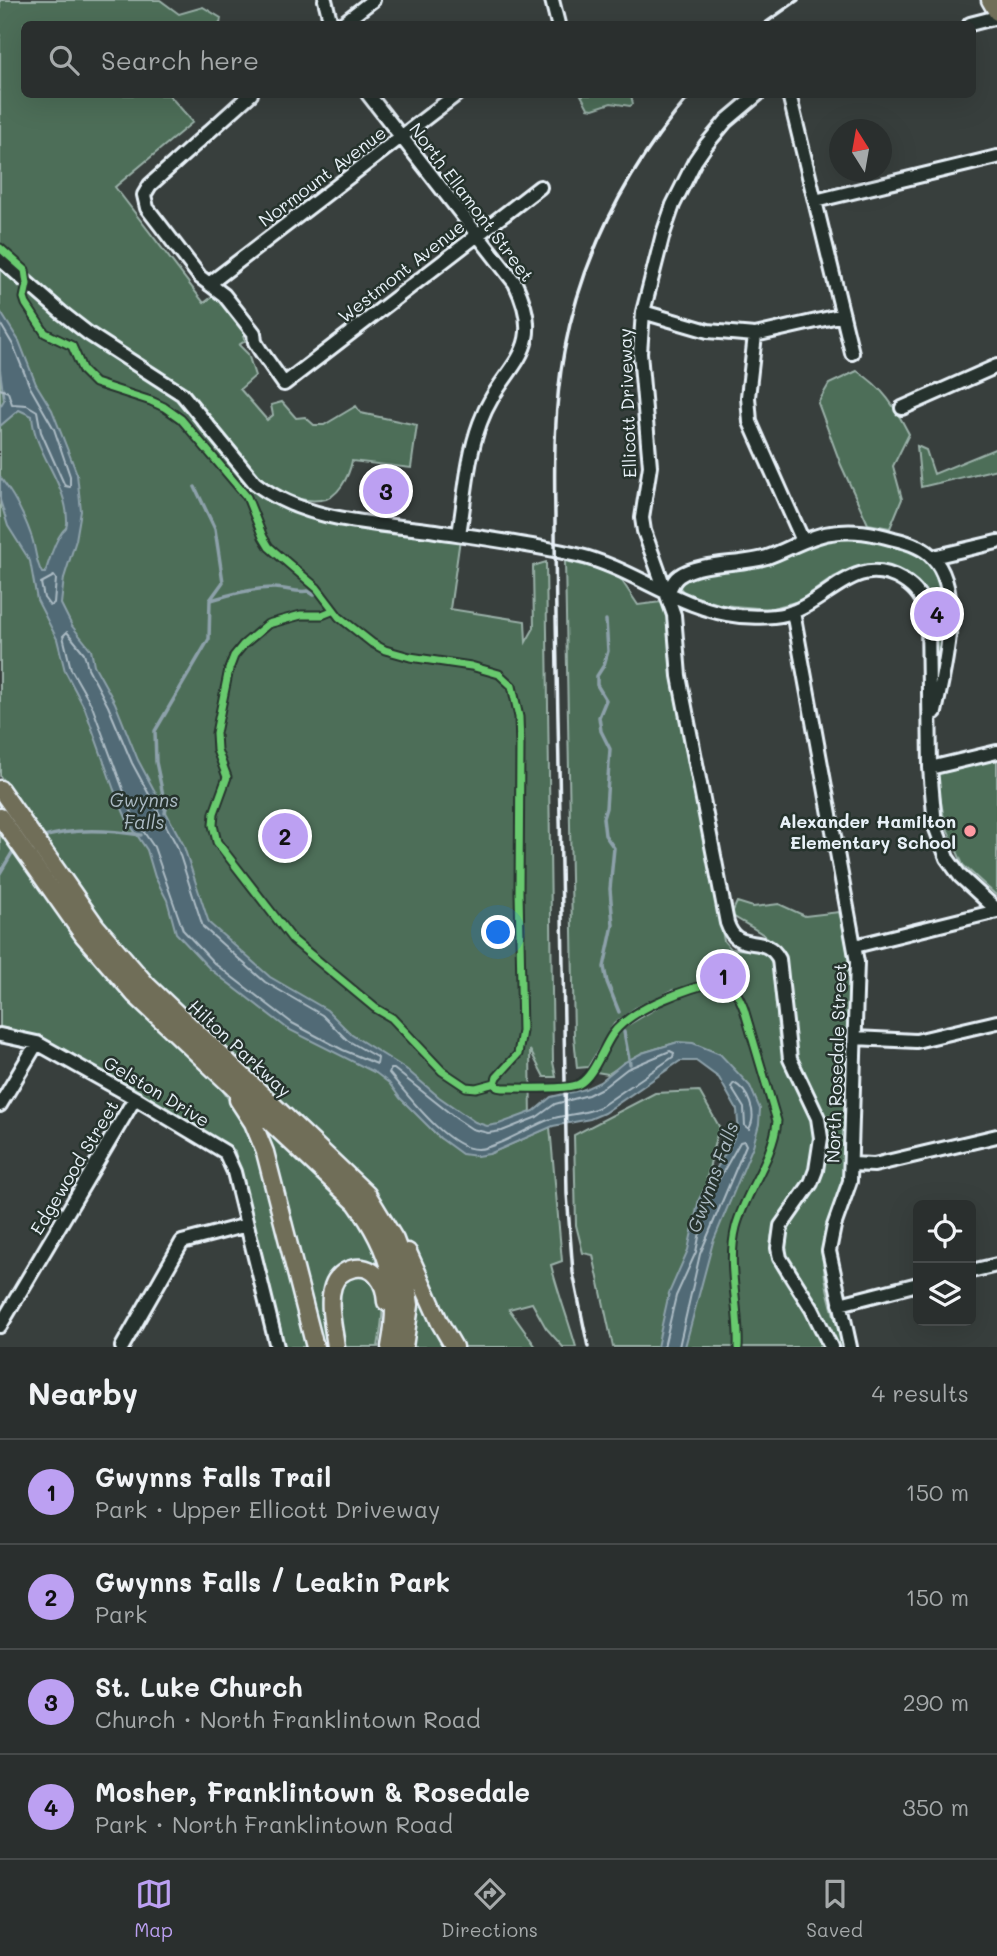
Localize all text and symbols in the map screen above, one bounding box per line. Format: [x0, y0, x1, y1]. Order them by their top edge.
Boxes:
search box [21, 21, 976, 98]
icon: search [45, 41, 83, 79]
text: Search here [101, 43, 259, 77]
street label: North Ellamont Street [404, 118, 540, 286]
north arrow [829, 119, 892, 182]
street label: Normount Avenue [253, 120, 391, 232]
street label: Westmont Avenue [333, 214, 469, 328]
street label: Ellicott Driveway [612, 328, 642, 478]
pin: 3 [363, 465, 409, 517]
pin: 4 [914, 588, 960, 640]
water label: Gwynns Falls [109, 787, 179, 834]
place label: Alexander Hamilton Elementary School [779, 809, 956, 854]
pin: 2 [262, 810, 308, 862]
marker: Alexander Hamilton Elementary School [962, 823, 978, 839]
your location [481, 915, 515, 949]
pin: 1 [700, 950, 746, 1002]
street label: North Rosedale Street [821, 963, 851, 1163]
street label: Hilton Parkway [183, 994, 297, 1102]
street label: Gelston Drive [100, 1050, 214, 1132]
street label: Edgewood Street [24, 1095, 124, 1239]
water label: Gwynns Falls [680, 1118, 744, 1236]
map controls [913, 1200, 976, 1326]
button: locate [913, 1200, 976, 1263]
button: layers [913, 1263, 976, 1326]
text: Nearby [28, 1373, 138, 1413]
text: 4 results [872, 1378, 969, 1408]
text: Gwynns Falls Trail [95, 1460, 331, 1494]
text: 1 [46, 1477, 56, 1507]
text: 150 m [905, 1477, 969, 1507]
text: Park · Upper Ellicott Driveway [95, 1494, 440, 1524]
text: Gwynns Falls / Leakin Park [95, 1565, 450, 1599]
text: 2 [45, 1582, 57, 1612]
text: 150 m [905, 1582, 969, 1612]
text: Park [95, 1599, 147, 1629]
text: St. Luke Church [95, 1670, 303, 1704]
text: 3 [44, 1687, 58, 1717]
text: 290 m [903, 1687, 969, 1717]
text: Church · North Franklintown Road [95, 1704, 481, 1734]
text: Mosher, Franklintown & Rosedale [95, 1775, 530, 1809]
text: 4 [44, 1792, 58, 1822]
text: 350 m [902, 1792, 969, 1822]
text: Park · North Franklintown Road [95, 1809, 453, 1839]
tab: Map [134, 1875, 173, 1942]
tab: Directions [441, 1875, 538, 1942]
tab: Saved [806, 1875, 863, 1942]

